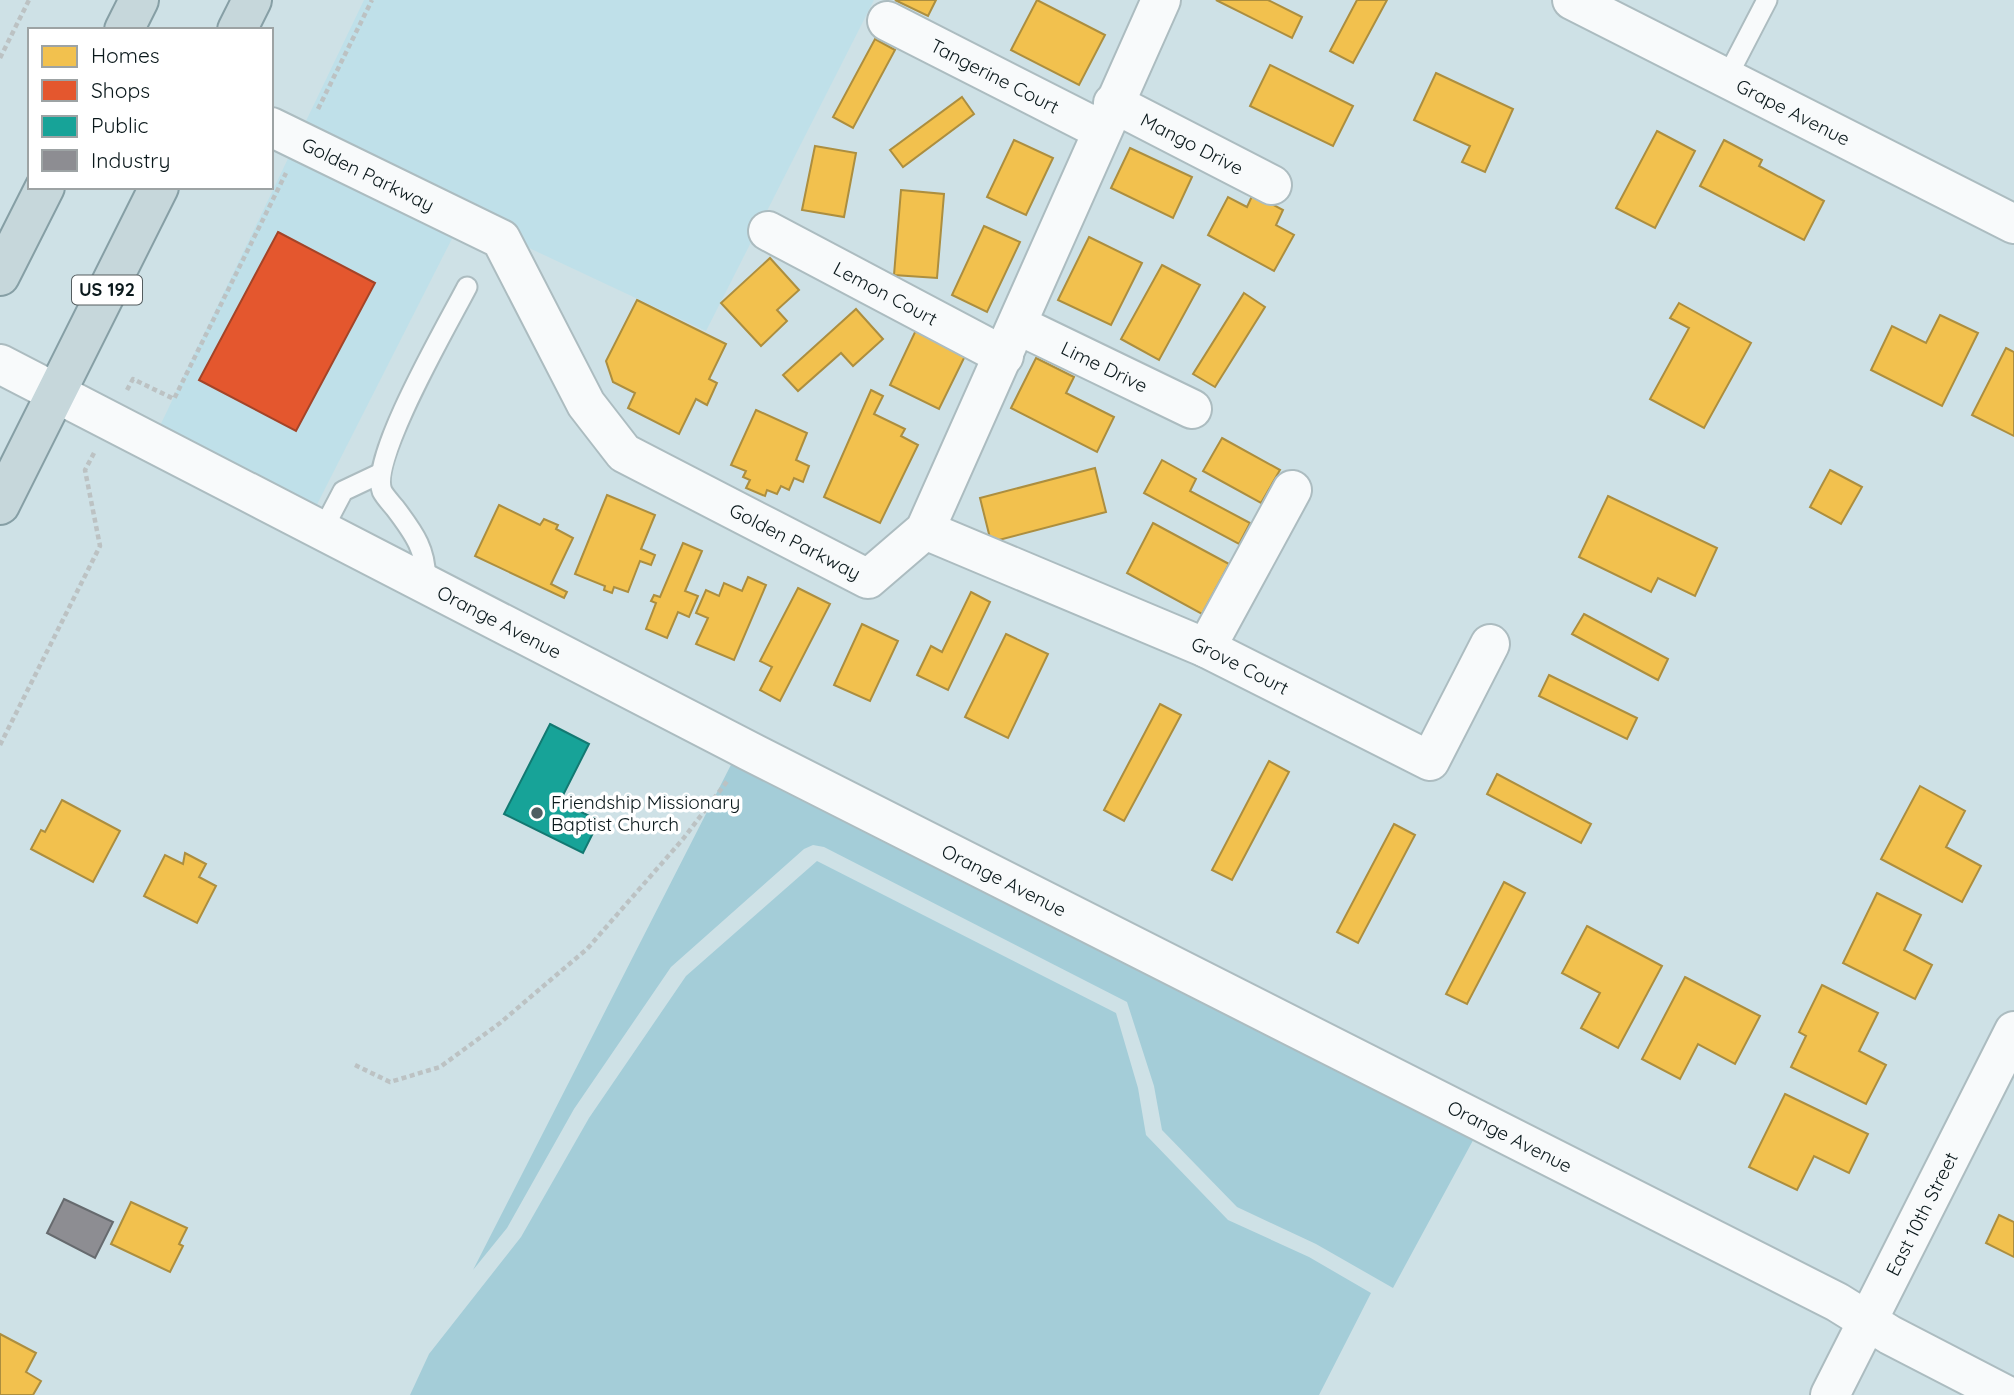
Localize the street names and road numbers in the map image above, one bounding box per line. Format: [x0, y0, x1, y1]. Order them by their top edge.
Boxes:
street label: Tangerine Court [926, 33, 1063, 119]
street label: Grape Avenue [1732, 73, 1854, 151]
street label: Mango Drive [1137, 107, 1247, 180]
street label: Golden Parkway [298, 132, 438, 217]
street label: Lemon Court [829, 256, 942, 331]
road number: US 192 [72, 276, 142, 304]
street label: Lime Drive [1057, 336, 1152, 398]
street label: Golden Parkway [726, 498, 865, 585]
street label: Orange Avenue [433, 580, 565, 664]
street label: Grove Court [1188, 631, 1293, 700]
street label: Orange Avenue [938, 839, 1070, 922]
street label: Orange Avenue [1444, 1095, 1576, 1178]
street label: East 10th Street [1880, 1148, 1963, 1280]

